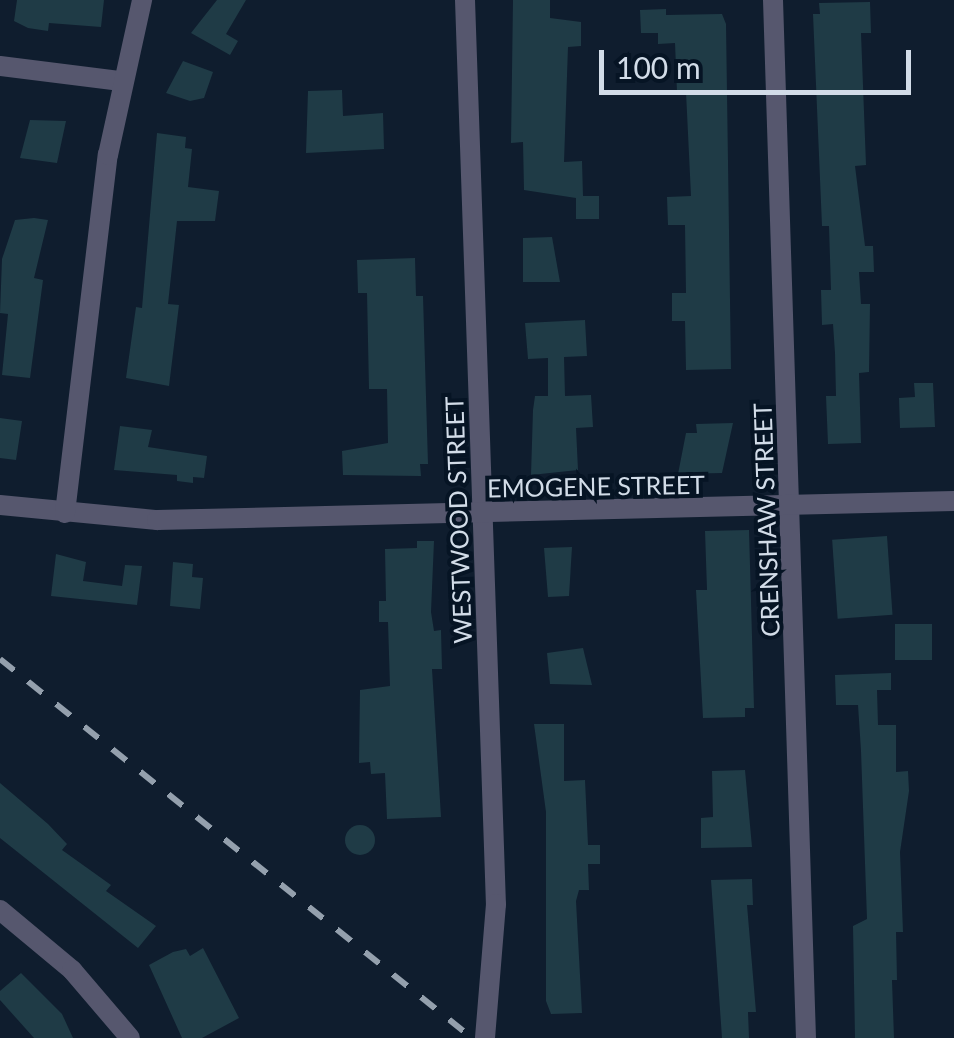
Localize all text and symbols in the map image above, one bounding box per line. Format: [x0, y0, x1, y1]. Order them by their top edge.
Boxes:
scale bar [604, 30, 916, 92]
text: 100 m [616, 49, 701, 85]
street label: WESTWOOD STREET [439, 396, 477, 644]
street label: CRENSHAW STREET [747, 402, 785, 638]
street label: EMOGENE STREET [487, 469, 705, 503]

